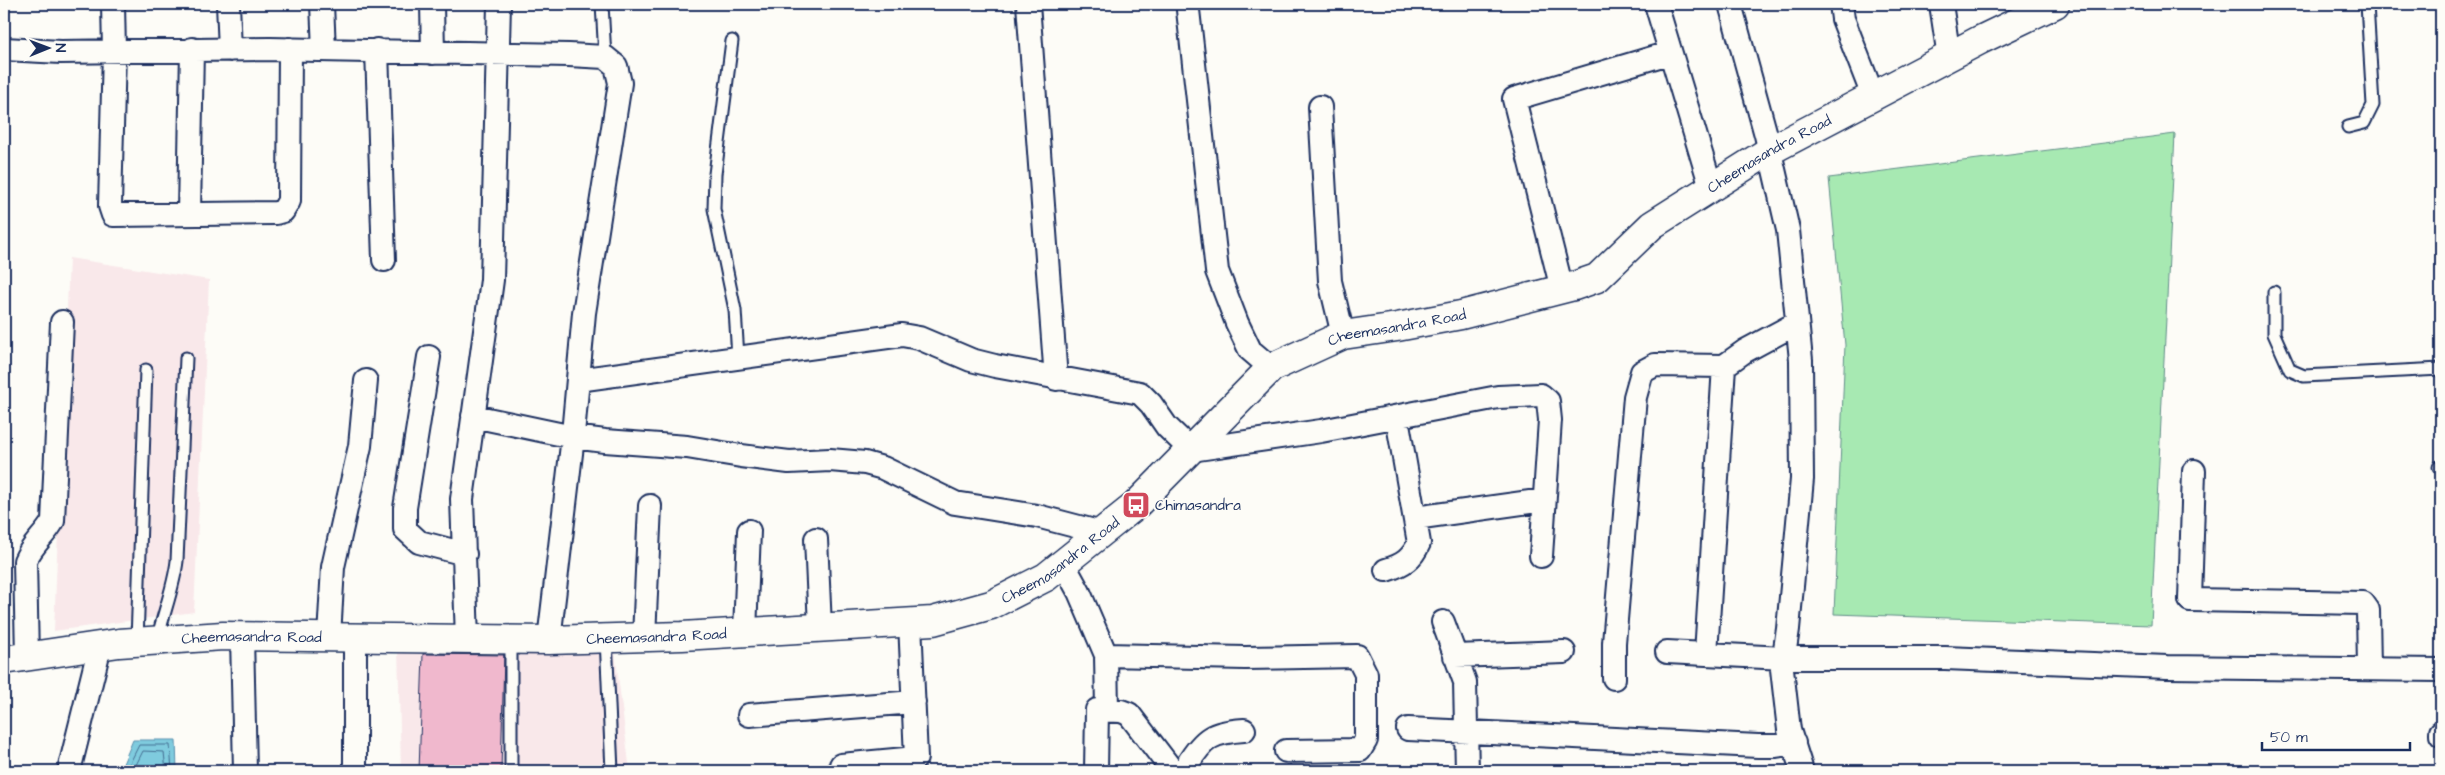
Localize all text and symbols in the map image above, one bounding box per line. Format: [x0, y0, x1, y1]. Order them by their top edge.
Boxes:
north arrow [22, 22, 72, 72]
text: N [50, 43, 70, 53]
street label: Cheemasandra Road [1703, 110, 1835, 198]
street label: Cheemasandra Road [1324, 304, 1469, 352]
bus stop icon: Chimasandra [1121, 490, 1151, 520]
place label: Chimasandra [1155, 495, 1241, 516]
street label: Cheemasandra Road [998, 512, 1124, 609]
street label: Cheemasandra Road [586, 623, 728, 650]
street label: Cheemasandra Road [181, 626, 322, 650]
scale bar [2262, 720, 2410, 752]
text: 50 m [2270, 727, 2308, 748]

